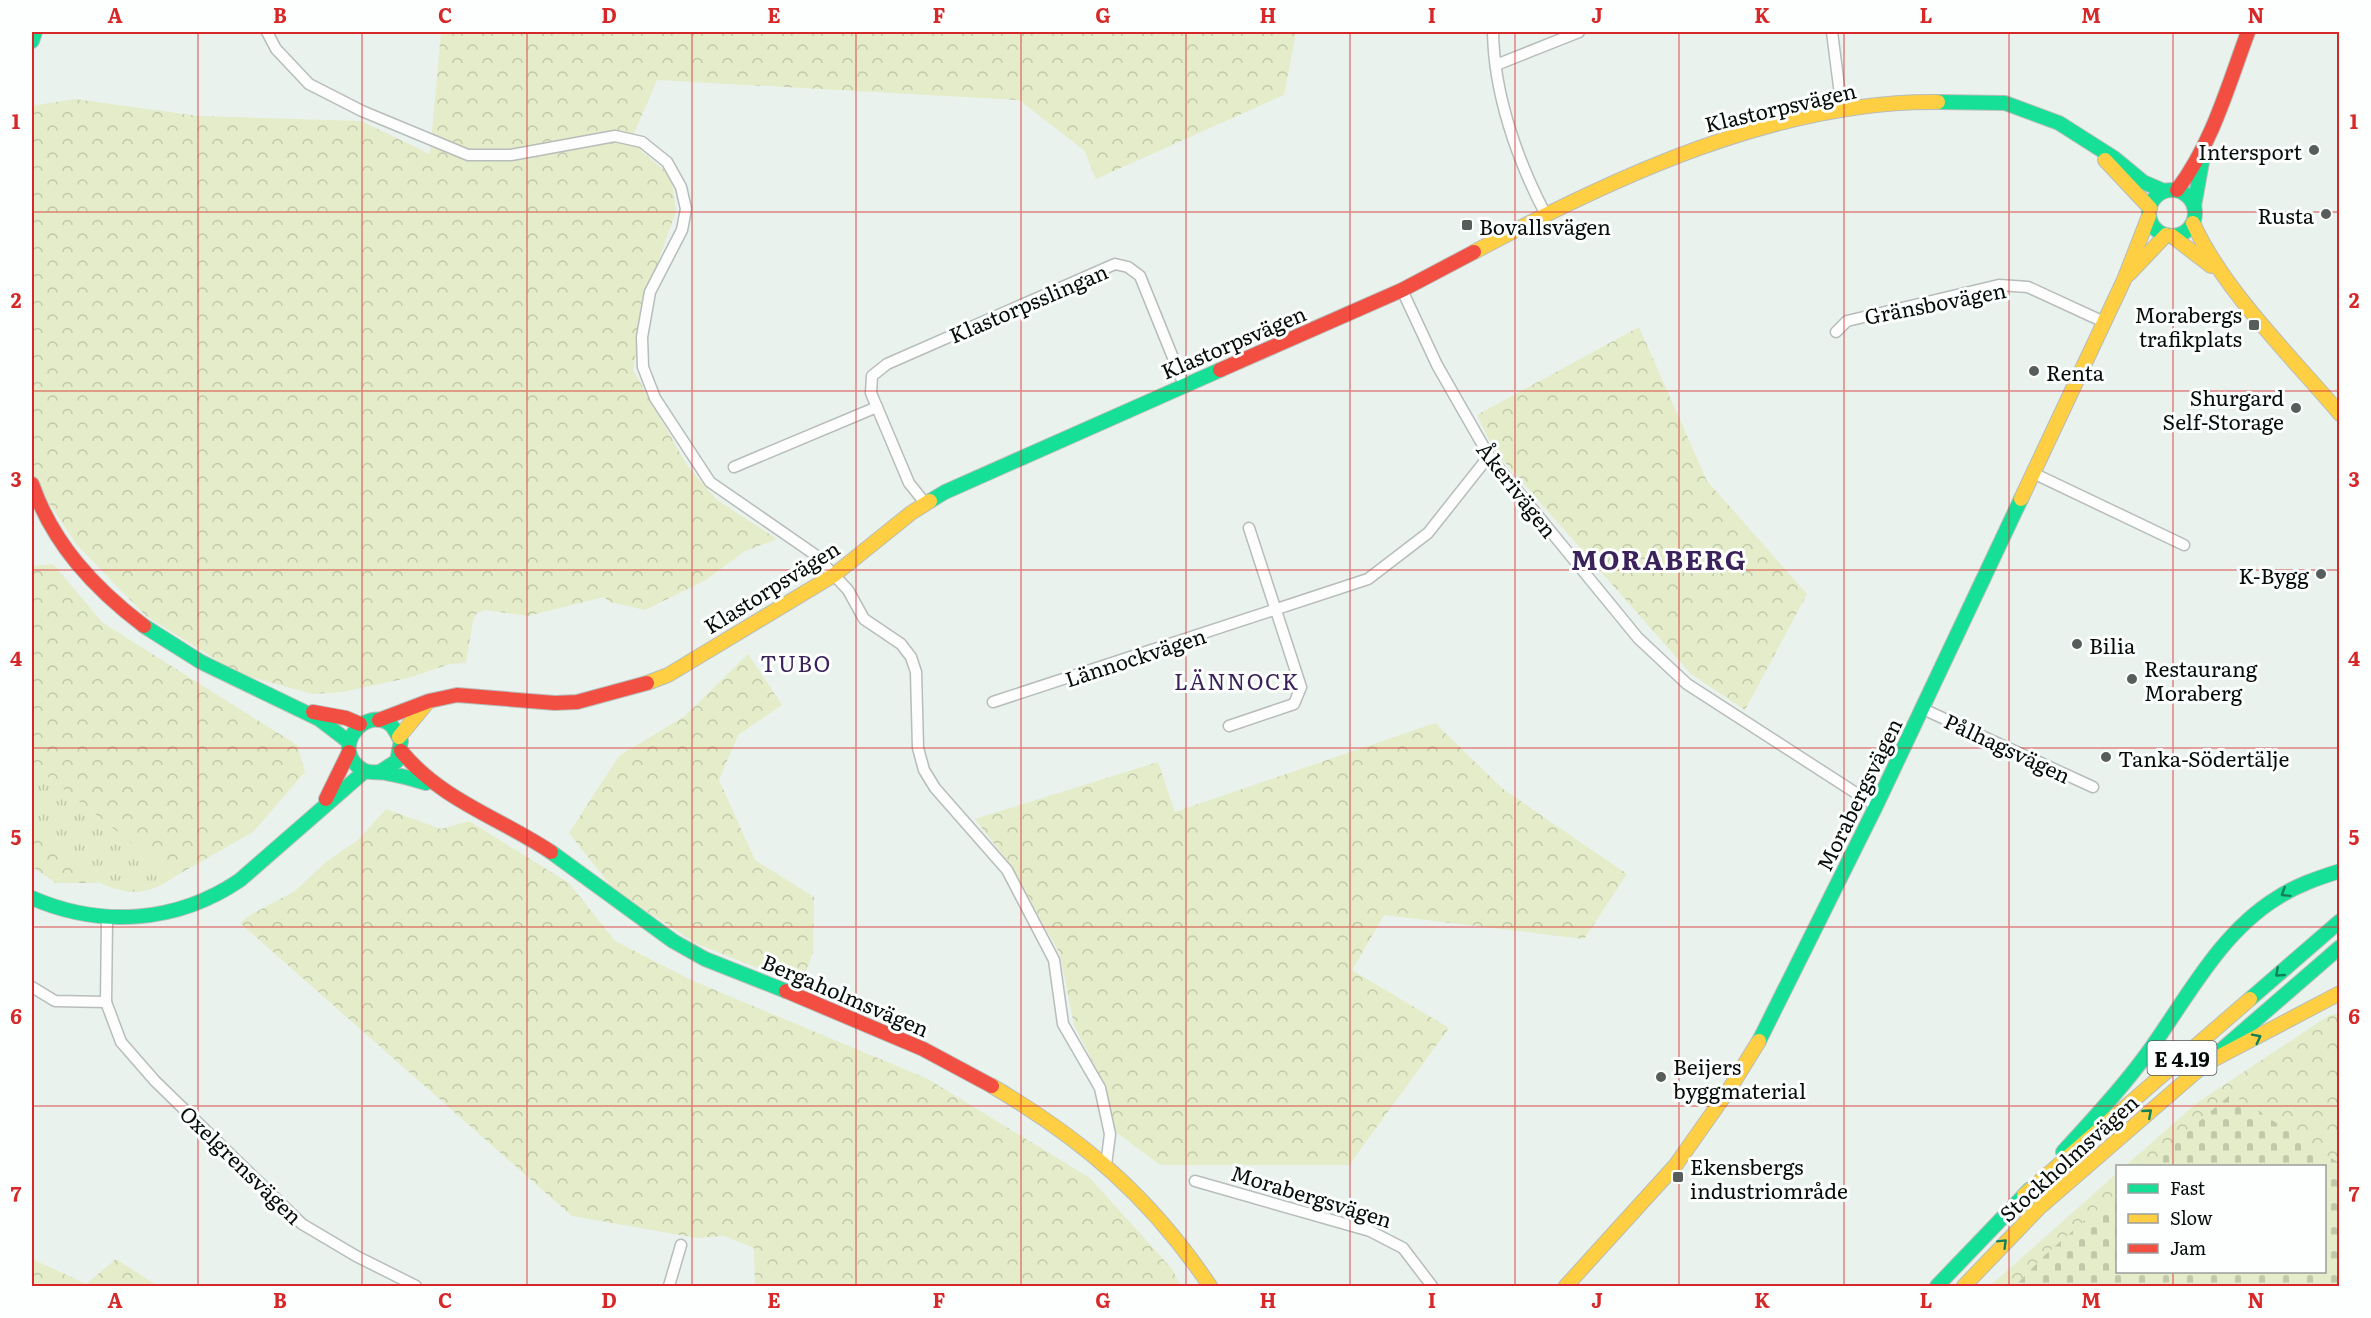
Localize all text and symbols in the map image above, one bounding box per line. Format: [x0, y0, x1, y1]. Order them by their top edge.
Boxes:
text: A [107, 0, 123, 29]
text: B [273, 0, 287, 29]
text: C [438, 0, 452, 29]
text: D [601, 0, 617, 29]
text: E [767, 0, 781, 29]
text: F [933, 0, 946, 29]
text: G [1095, 0, 1111, 29]
text: H [1260, 0, 1276, 29]
text: I [1428, 0, 1436, 29]
text: J [1591, 0, 1603, 29]
text: K [1754, 0, 1770, 29]
text: L [1920, 0, 1933, 29]
text: M [2081, 0, 2101, 29]
text: N [2248, 0, 2264, 29]
street label: Klastorpsvägen [1701, 73, 1859, 139]
text: 1 [12, 105, 20, 135]
text: 1 [2350, 105, 2358, 135]
place label: Intersport [2198, 135, 2303, 166]
marker: Intersport [2307, 143, 2321, 157]
place label: Rusta [2258, 199, 2315, 230]
marker: Rusta [2319, 207, 2333, 221]
place label: Bovallsvägen [1479, 210, 1611, 241]
marker: Bovallsvägen [1460, 218, 1474, 232]
street label: Klastorpsslingan [944, 255, 1112, 349]
street label: Gränsbovägen [1862, 273, 2009, 331]
text: 2 [11, 284, 22, 314]
text: 2 [2349, 284, 2360, 314]
street label: Klastorpsvägen [1156, 296, 1310, 386]
place label: Morabergs trafikplats [2134, 298, 2242, 353]
marker: Morabergs trafikplats [2247, 318, 2261, 332]
place label: Renta [2046, 356, 2105, 387]
marker: Renta [2027, 364, 2041, 378]
place label: Shurgard Self-Storage [2163, 381, 2284, 436]
marker: Shurgard Self-Storage [2289, 401, 2303, 415]
street label: Åkerivägen [1471, 434, 1565, 544]
text: 3 [10, 463, 22, 493]
text: 3 [2348, 463, 2360, 493]
street label: Klastorpsvägen [697, 532, 845, 640]
district label: MORABERG [1571, 538, 1747, 578]
place label: K-Bygg [2238, 559, 2309, 590]
marker: K-Bygg [2314, 567, 2328, 581]
street label: Lännockvägen [1060, 619, 1210, 693]
place label: Bilia [2089, 629, 2136, 660]
marker: Bilia [2070, 637, 2084, 651]
text: 4 [10, 642, 22, 672]
text: 4 [2348, 642, 2360, 672]
district label: TUBO [760, 646, 832, 679]
place label: Restaurang Moraberg [2144, 652, 2258, 707]
district label: LÄNNOCK [1174, 664, 1300, 697]
marker: Restaurang Moraberg [2125, 672, 2139, 686]
street label: Pålhagsvägen [1940, 704, 2076, 790]
street label: Morabergsvägen [1808, 712, 1909, 876]
place label: Tanka-Södertälje [2118, 742, 2290, 773]
marker: Tanka-Södertälje [2099, 750, 2113, 764]
text: 5 [11, 821, 22, 851]
text: 5 [2349, 821, 2360, 851]
one-way arrow [2281, 885, 2292, 896]
street label: Bergaholmsvägen [758, 945, 934, 1043]
one-way arrow [2275, 966, 2286, 977]
text: 6 [10, 1000, 22, 1030]
text: 6 [2348, 1000, 2360, 1030]
one-way arrow [2250, 1034, 2261, 1045]
road number: E 4.19 [2148, 1041, 2216, 1075]
place label: Beijers byggmaterial [1673, 1050, 1806, 1105]
marker: Beijers byggmaterial [1654, 1070, 1668, 1084]
street label: Stockholmsvägen [1992, 1086, 2144, 1228]
street label: Oxelgrensvägen [174, 1097, 310, 1231]
one-way arrow [2141, 1109, 2152, 1120]
place label: Ekensbergs industriområde [1690, 1150, 1848, 1205]
street label: Morabergsvägen [1228, 1156, 1396, 1234]
legend [2116, 1165, 2326, 1273]
marker: Ekensbergs industriområde [1671, 1170, 1685, 1184]
text: Fast [2170, 1174, 2206, 1201]
text: 7 [11, 1178, 22, 1208]
text: 7 [2349, 1178, 2360, 1208]
text: Slow [2170, 1204, 2213, 1231]
text: Jam [2170, 1234, 2206, 1261]
one-way arrow [1996, 1240, 2007, 1250]
text: A [107, 1284, 123, 1314]
text: B [273, 1284, 287, 1314]
text: C [438, 1284, 452, 1314]
text: D [601, 1284, 617, 1314]
text: E [767, 1284, 781, 1314]
text: F [933, 1284, 946, 1314]
text: G [1095, 1284, 1111, 1314]
text: H [1260, 1284, 1276, 1314]
text: I [1428, 1284, 1436, 1314]
text: J [1591, 1284, 1603, 1314]
text: K [1754, 1284, 1770, 1314]
text: L [1920, 1284, 1933, 1314]
text: M [2081, 1284, 2101, 1314]
text: N [2248, 1284, 2264, 1314]

